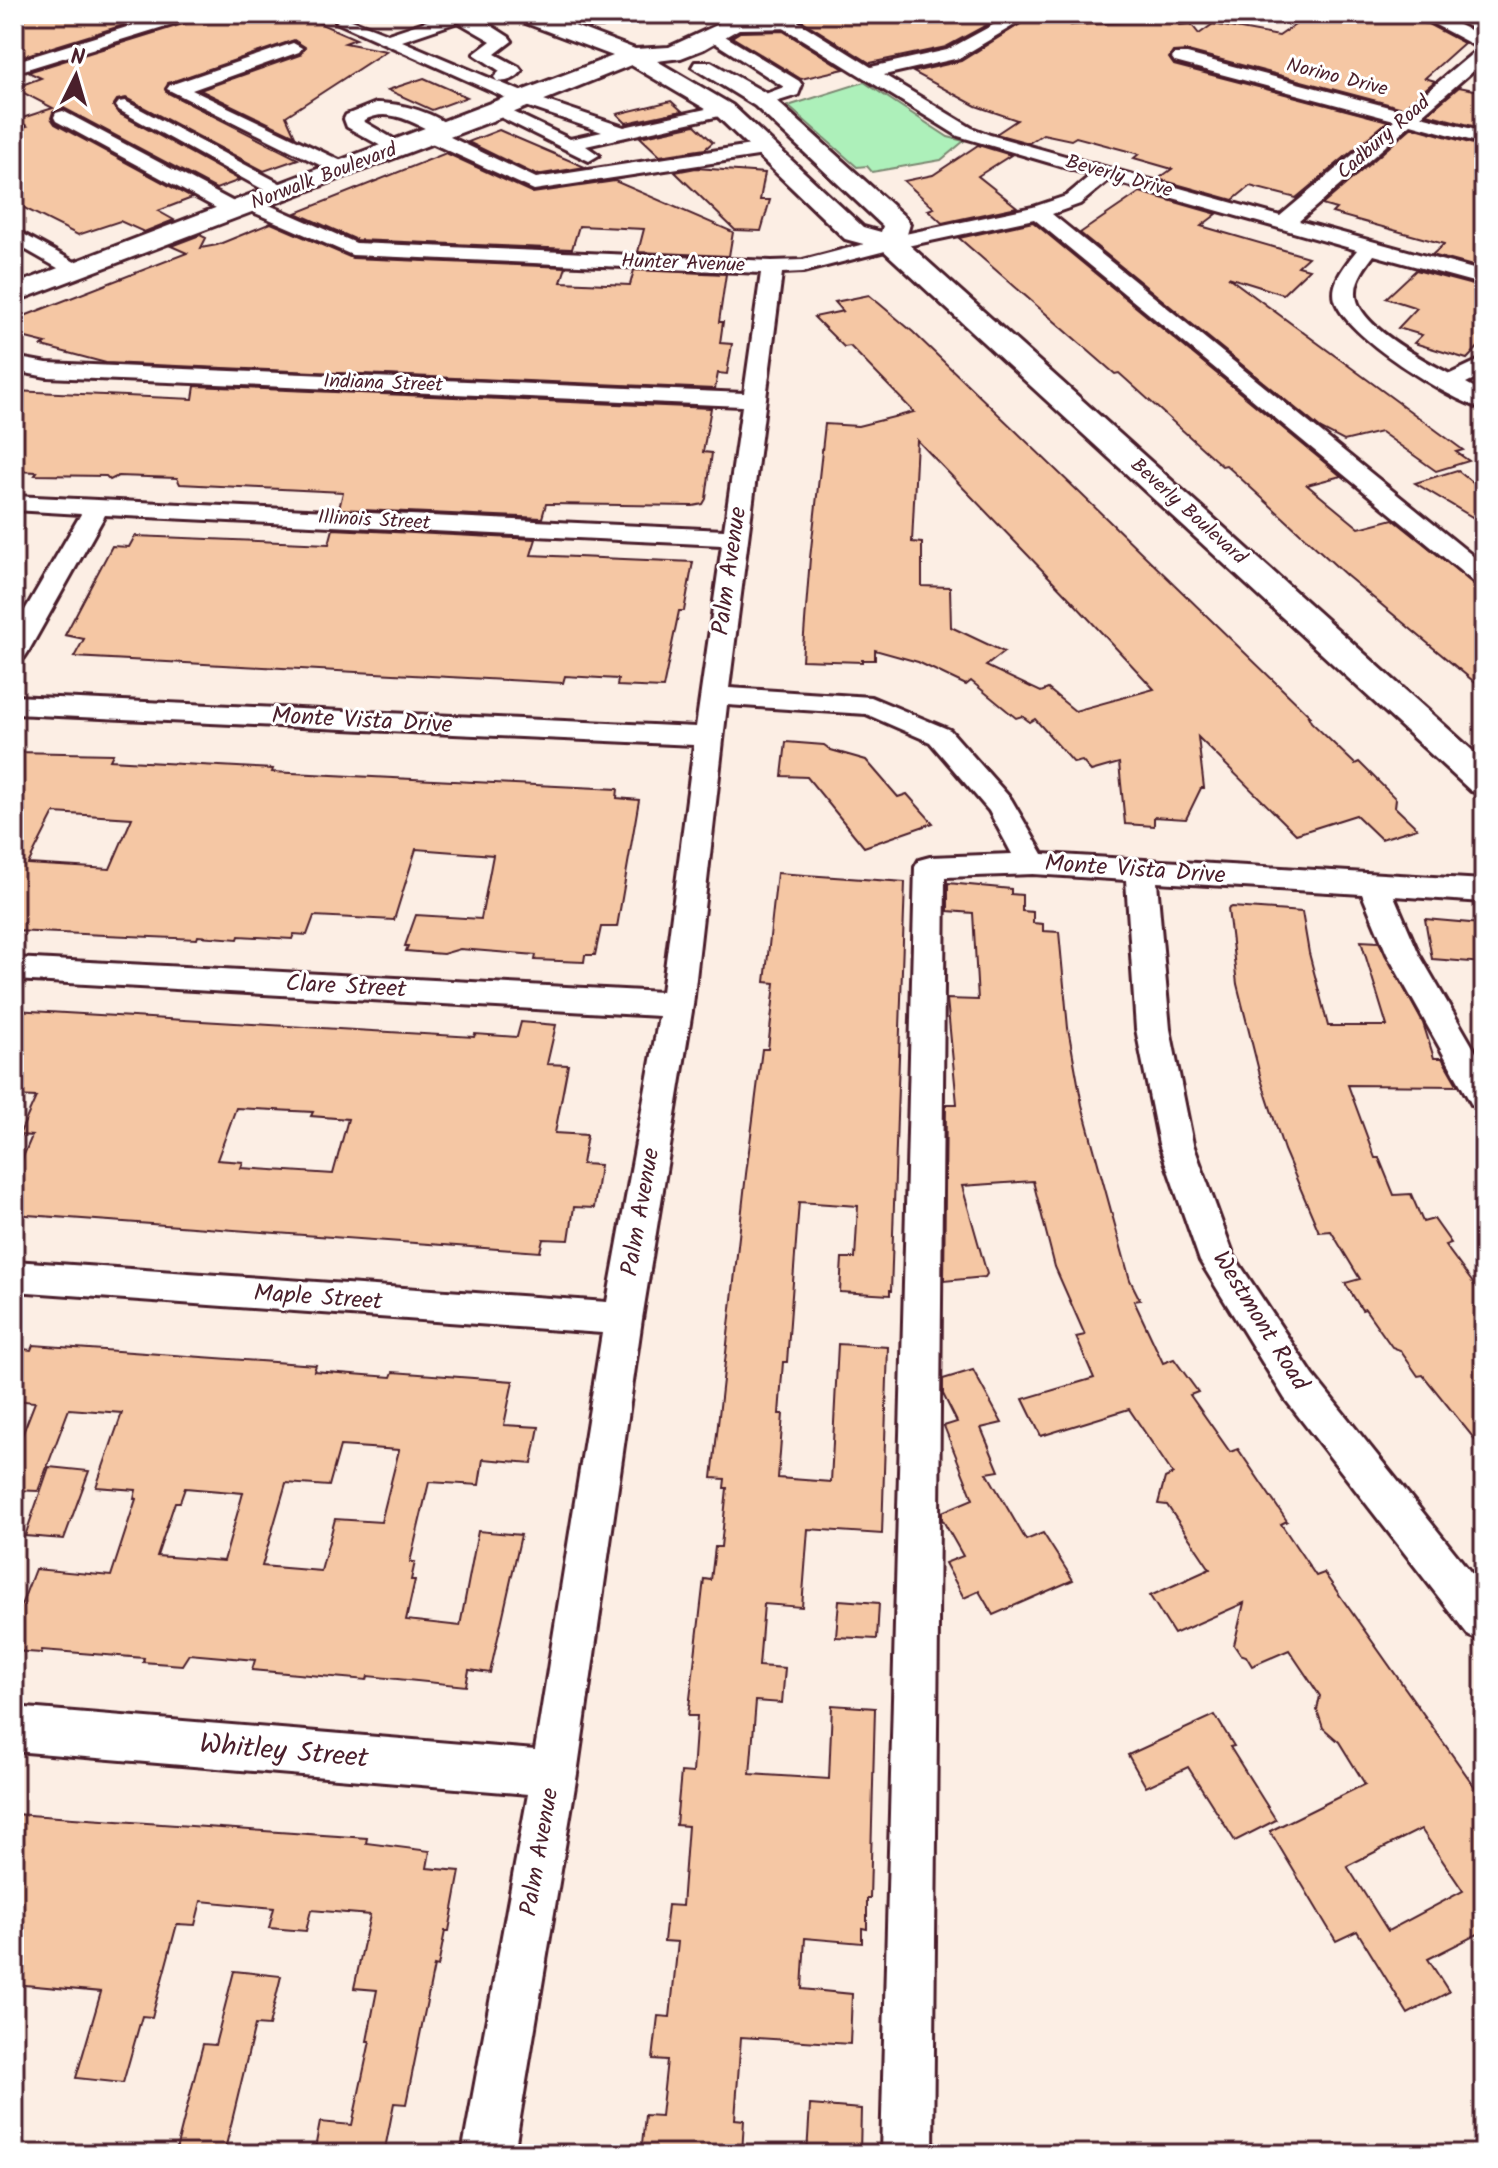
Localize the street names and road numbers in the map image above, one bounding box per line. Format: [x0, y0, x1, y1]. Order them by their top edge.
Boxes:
street label: Norino Drive [1283, 50, 1391, 106]
street label: Cadbury Road [1330, 87, 1439, 188]
street label: Norwalk Boulevard [246, 134, 403, 220]
street label: Beverly Drive [1062, 146, 1176, 208]
street label: Hunter Avenue [621, 246, 745, 282]
street label: Indiana Street [323, 366, 444, 402]
street label: Beverly Boulevard [1122, 451, 1254, 574]
street label: Illinois Street [317, 502, 431, 540]
street label: Palm Avenue [702, 504, 758, 638]
street label: Monte Vista Drive [270, 697, 454, 745]
street label: Monte Vista Drive [1043, 844, 1227, 896]
street label: Clare Street [285, 964, 408, 1010]
street label: Palm Avenue [611, 1145, 671, 1279]
street label: Westmont Road [1201, 1243, 1319, 1400]
street label: Maple Street [252, 1274, 384, 1322]
street label: Whitley Street [198, 1722, 371, 1782]
street label: Palm Avenue [510, 1785, 570, 1919]

